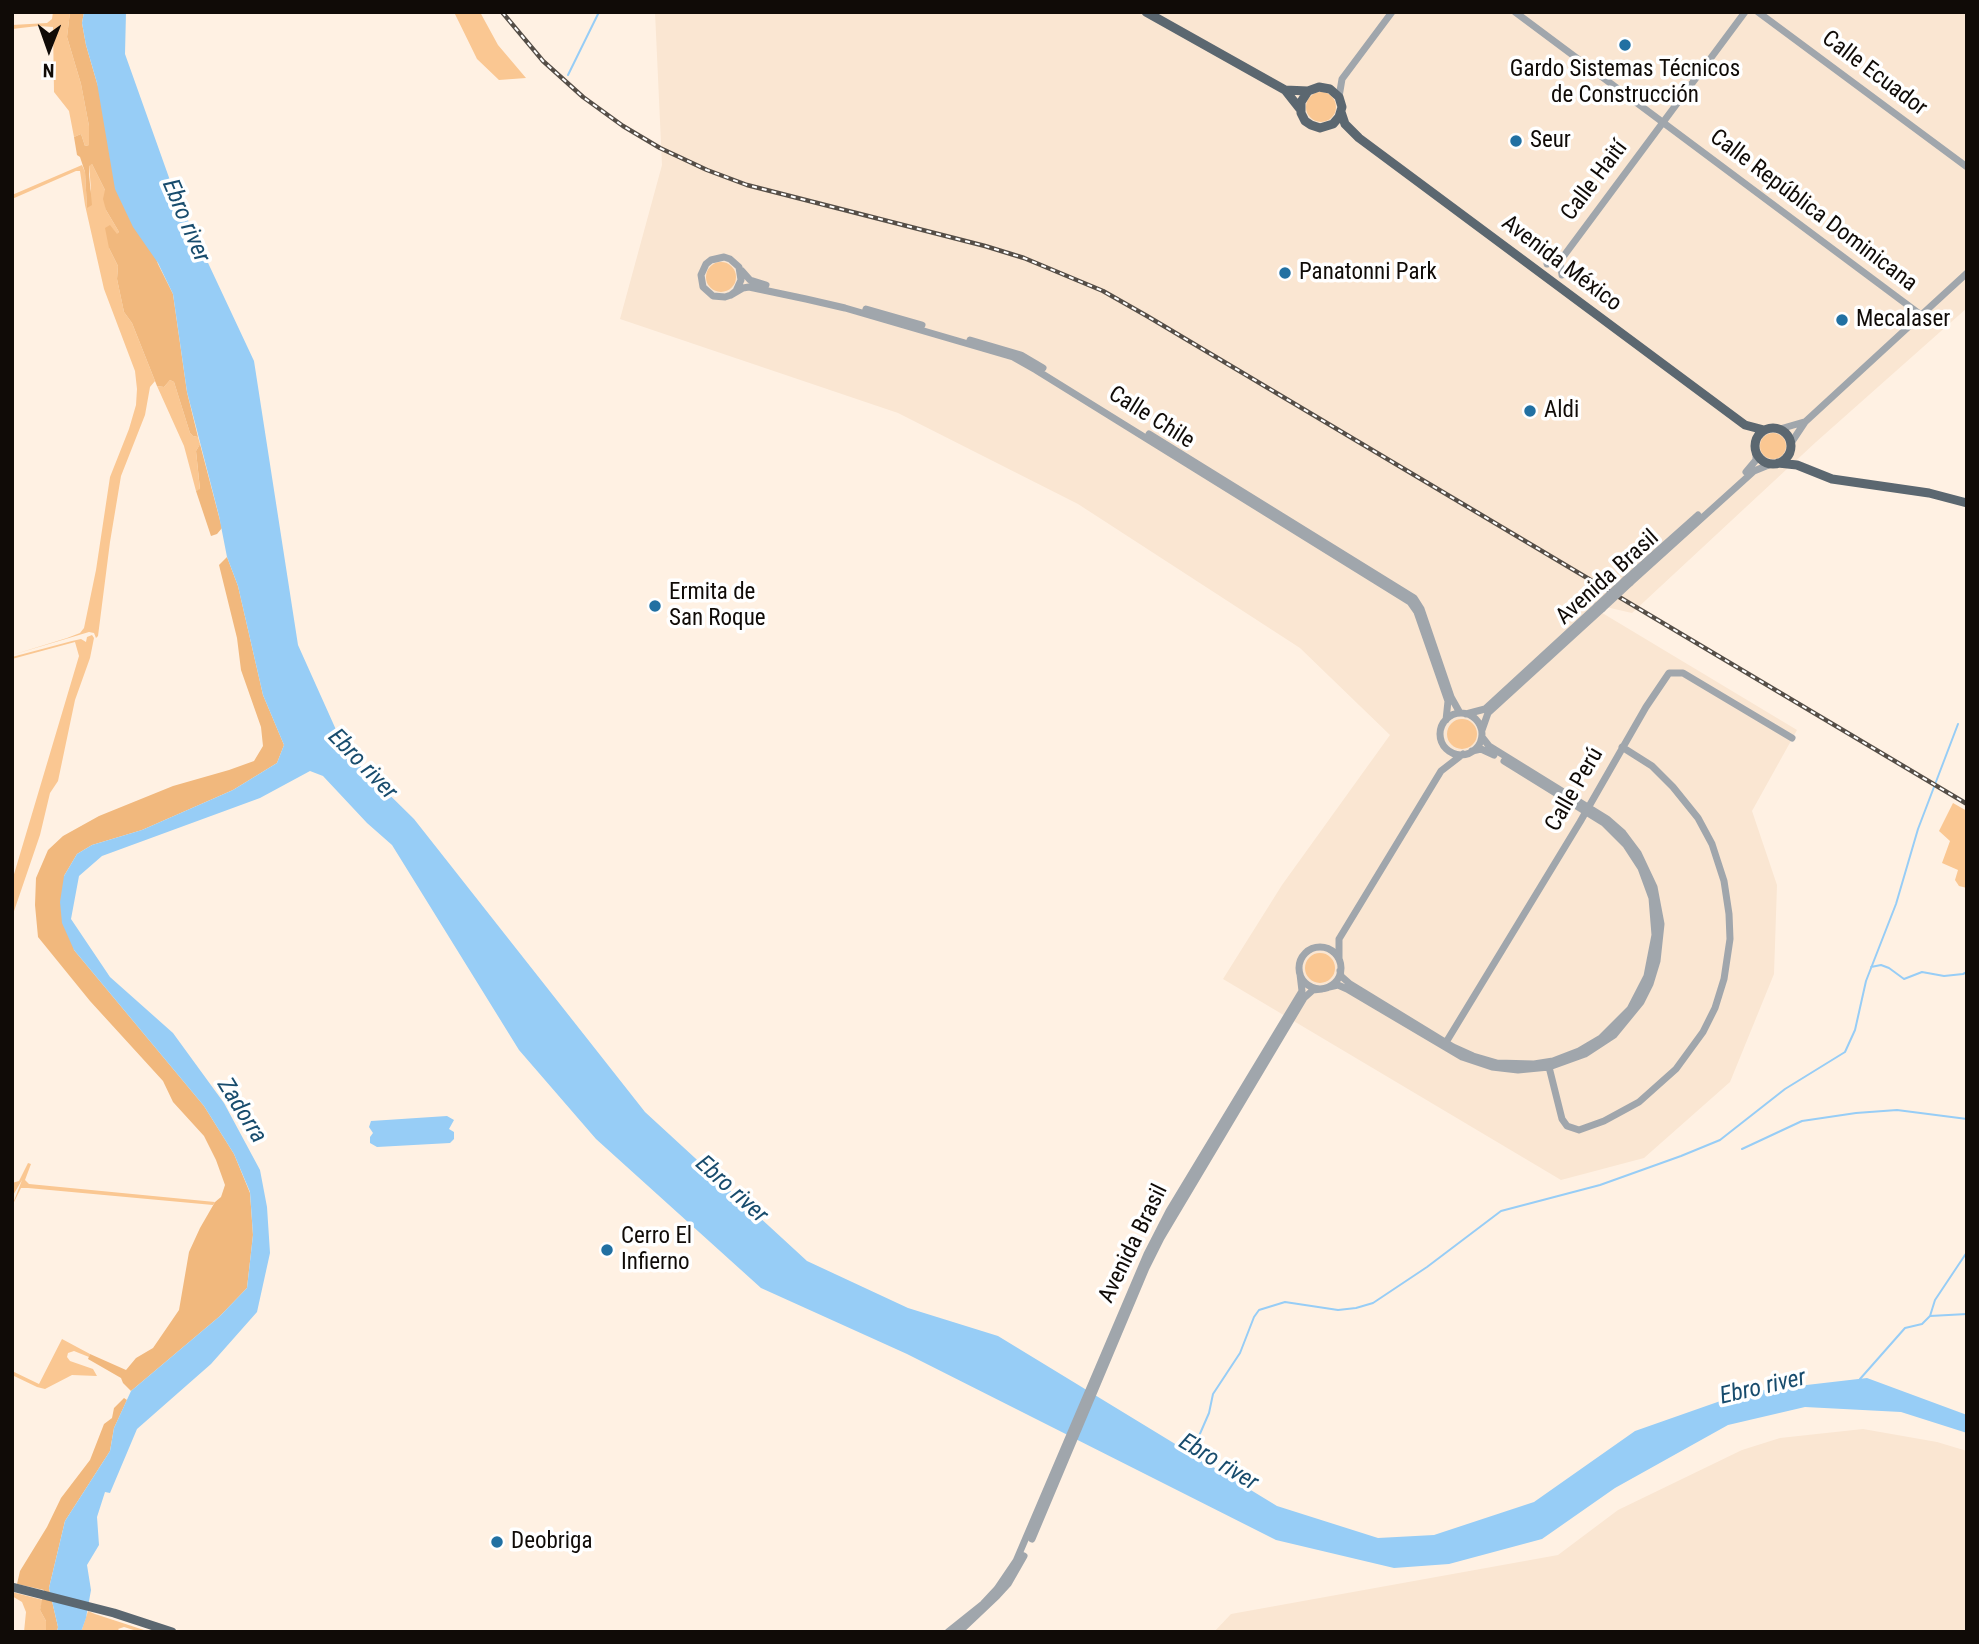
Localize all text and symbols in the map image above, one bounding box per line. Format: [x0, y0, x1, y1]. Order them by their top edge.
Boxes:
north arrow [14, 14, 84, 84]
street label: Calle Ecuador [1816, 25, 1932, 123]
marker: Gardo Sistemas Técnicos de Construcción [1617, 37, 1633, 53]
place label: Gardo Sistemas Técnicos de Construcción [1510, 56, 1740, 110]
text: N [43, 59, 55, 82]
street label: Calle República Dominicana [1704, 124, 1922, 298]
place label: Seur [1530, 127, 1571, 155]
marker: Seur [1508, 133, 1524, 149]
street label: Calle Haití [1556, 135, 1634, 227]
water label: Ebro river [155, 175, 215, 267]
street label: Avenida México [1496, 210, 1626, 318]
place label: Panatonni Park [1299, 259, 1437, 287]
marker: Panatonni Park [1277, 265, 1293, 281]
place label: Mecalaser [1856, 306, 1950, 334]
marker: Mecalaser [1834, 312, 1850, 328]
street label: Calle Chile [1103, 381, 1199, 455]
place label: Aldi [1544, 397, 1579, 425]
marker: Aldi [1522, 403, 1538, 419]
street label: Avenida Brasil [1551, 525, 1665, 631]
place label: Ermita de San Roque [669, 579, 766, 633]
marker: Ermita de San Roque [647, 598, 663, 614]
water label: Ebro river [321, 724, 403, 806]
street label: Calle Perú [1540, 743, 1610, 837]
water label: Zadorra [210, 1073, 272, 1149]
water label: Ebro river [689, 1150, 773, 1230]
street label: Avenida Brasil [1093, 1180, 1175, 1308]
place label: Cerro El Infierno [621, 1223, 692, 1277]
marker: Cerro El Infierno [599, 1242, 615, 1258]
water label: Ebro river [1717, 1364, 1809, 1412]
water label: Ebro river [1173, 1428, 1263, 1498]
place label: Deobriga [511, 1528, 592, 1556]
marker: Deobriga [489, 1534, 505, 1550]

